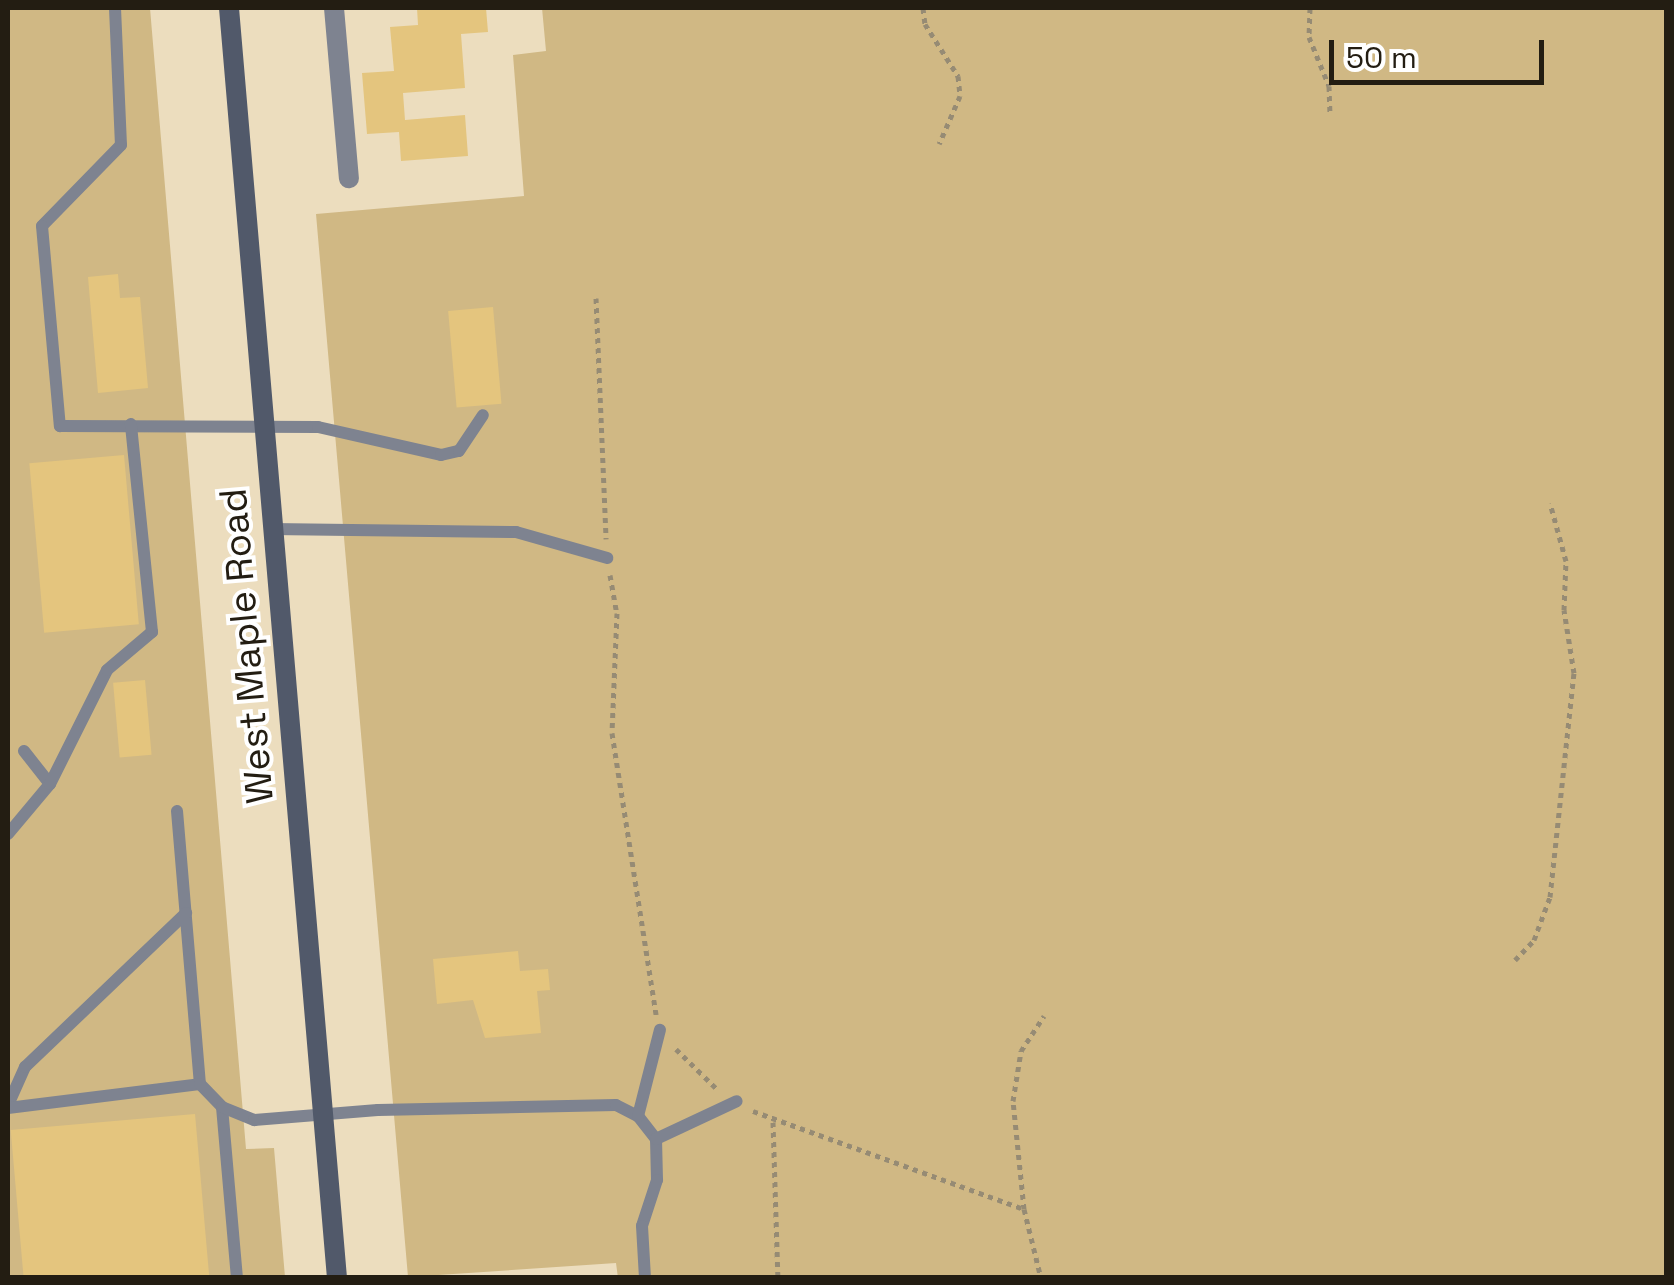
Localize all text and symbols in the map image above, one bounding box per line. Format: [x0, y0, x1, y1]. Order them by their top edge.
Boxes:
scale bar [1334, 20, 1549, 82]
text: 50 m [1346, 38, 1417, 77]
street label: West Maple Road [211, 487, 283, 805]

